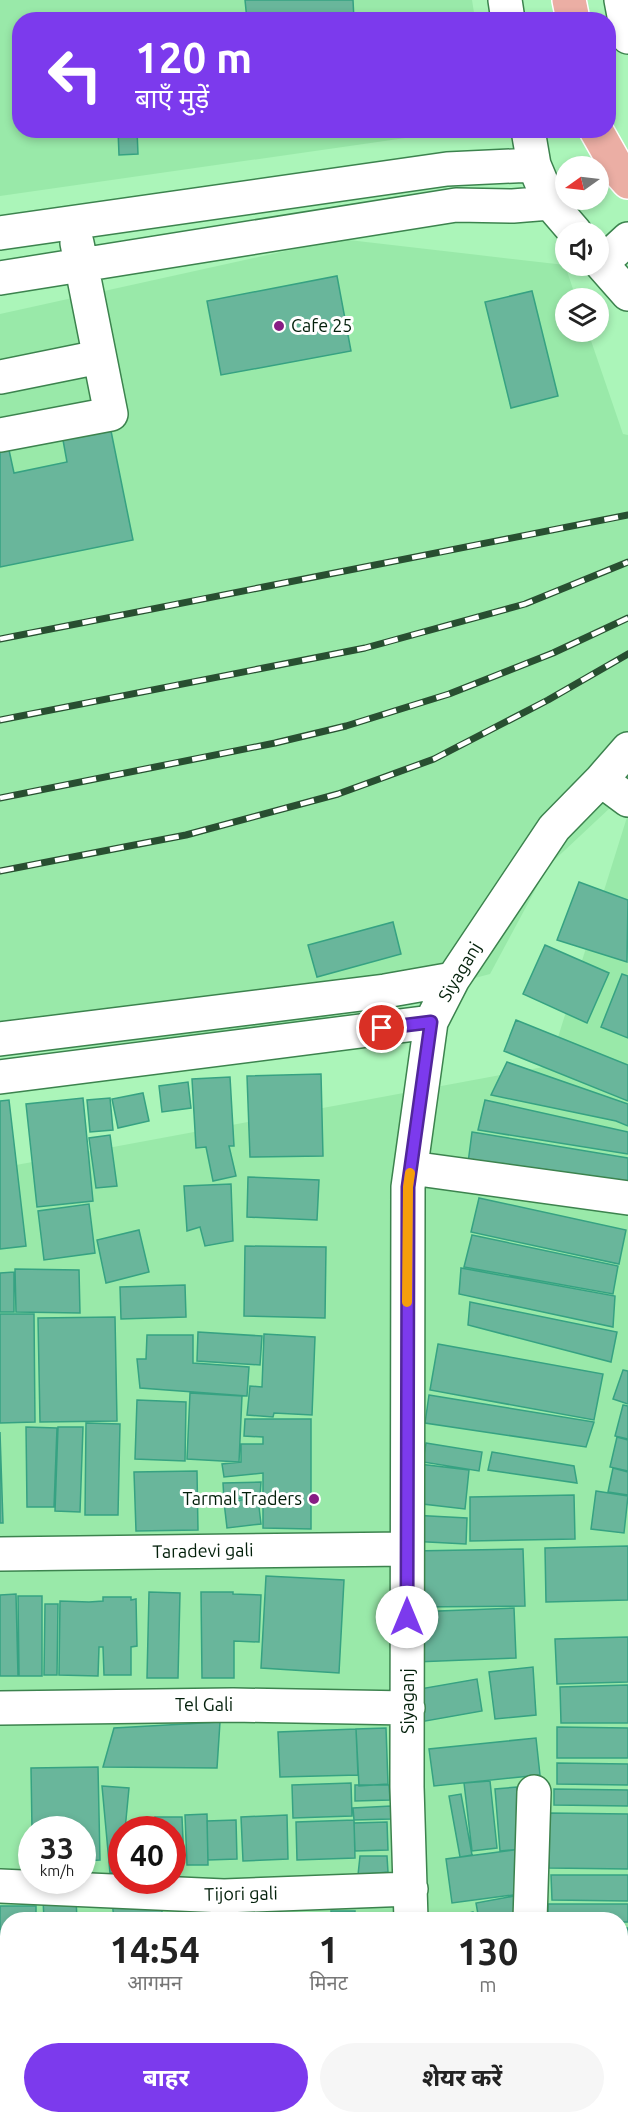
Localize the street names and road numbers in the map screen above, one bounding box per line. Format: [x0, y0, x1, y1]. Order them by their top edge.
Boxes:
street label: Siyaganj [434, 938, 485, 1005]
street label: Taradevi gali [152, 1539, 254, 1561]
street label: Siyaganj [397, 1668, 417, 1734]
street label: Tel Gali [175, 1694, 233, 1714]
street label: Tijori gali [204, 1882, 278, 1904]

